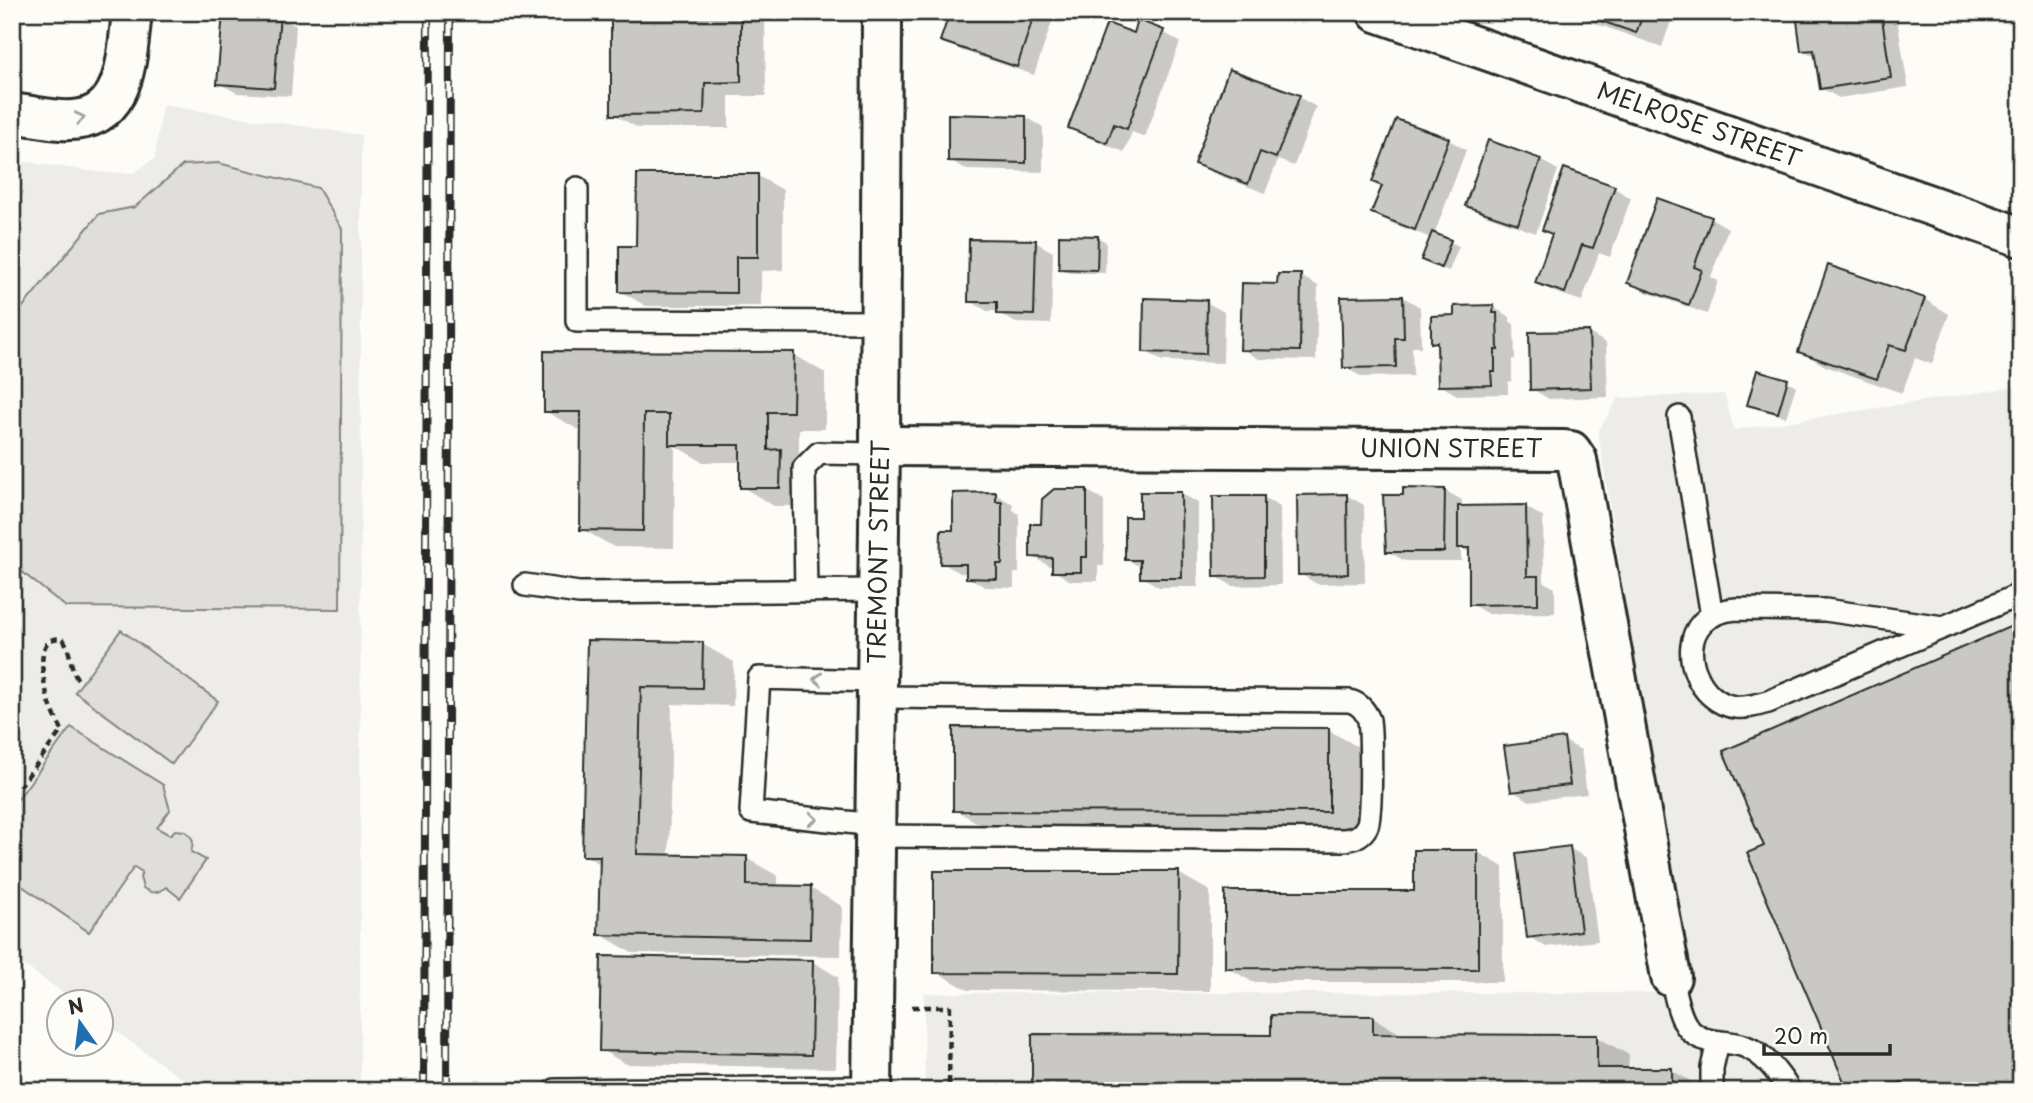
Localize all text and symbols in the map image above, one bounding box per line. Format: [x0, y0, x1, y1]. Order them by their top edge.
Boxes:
street label: MELROSE STREET [1593, 71, 1807, 175]
one-way arrow [73, 111, 85, 126]
street label: UNION STREET [1360, 429, 1543, 465]
street label: TREMONT STREET [857, 439, 897, 664]
one-way arrow [812, 672, 823, 687]
one-way arrow [807, 811, 819, 826]
north arrow [46, 988, 116, 1058]
text: N [65, 990, 86, 1021]
scale bar [1764, 1012, 1890, 1056]
text: 20 m [1774, 1019, 1828, 1051]

